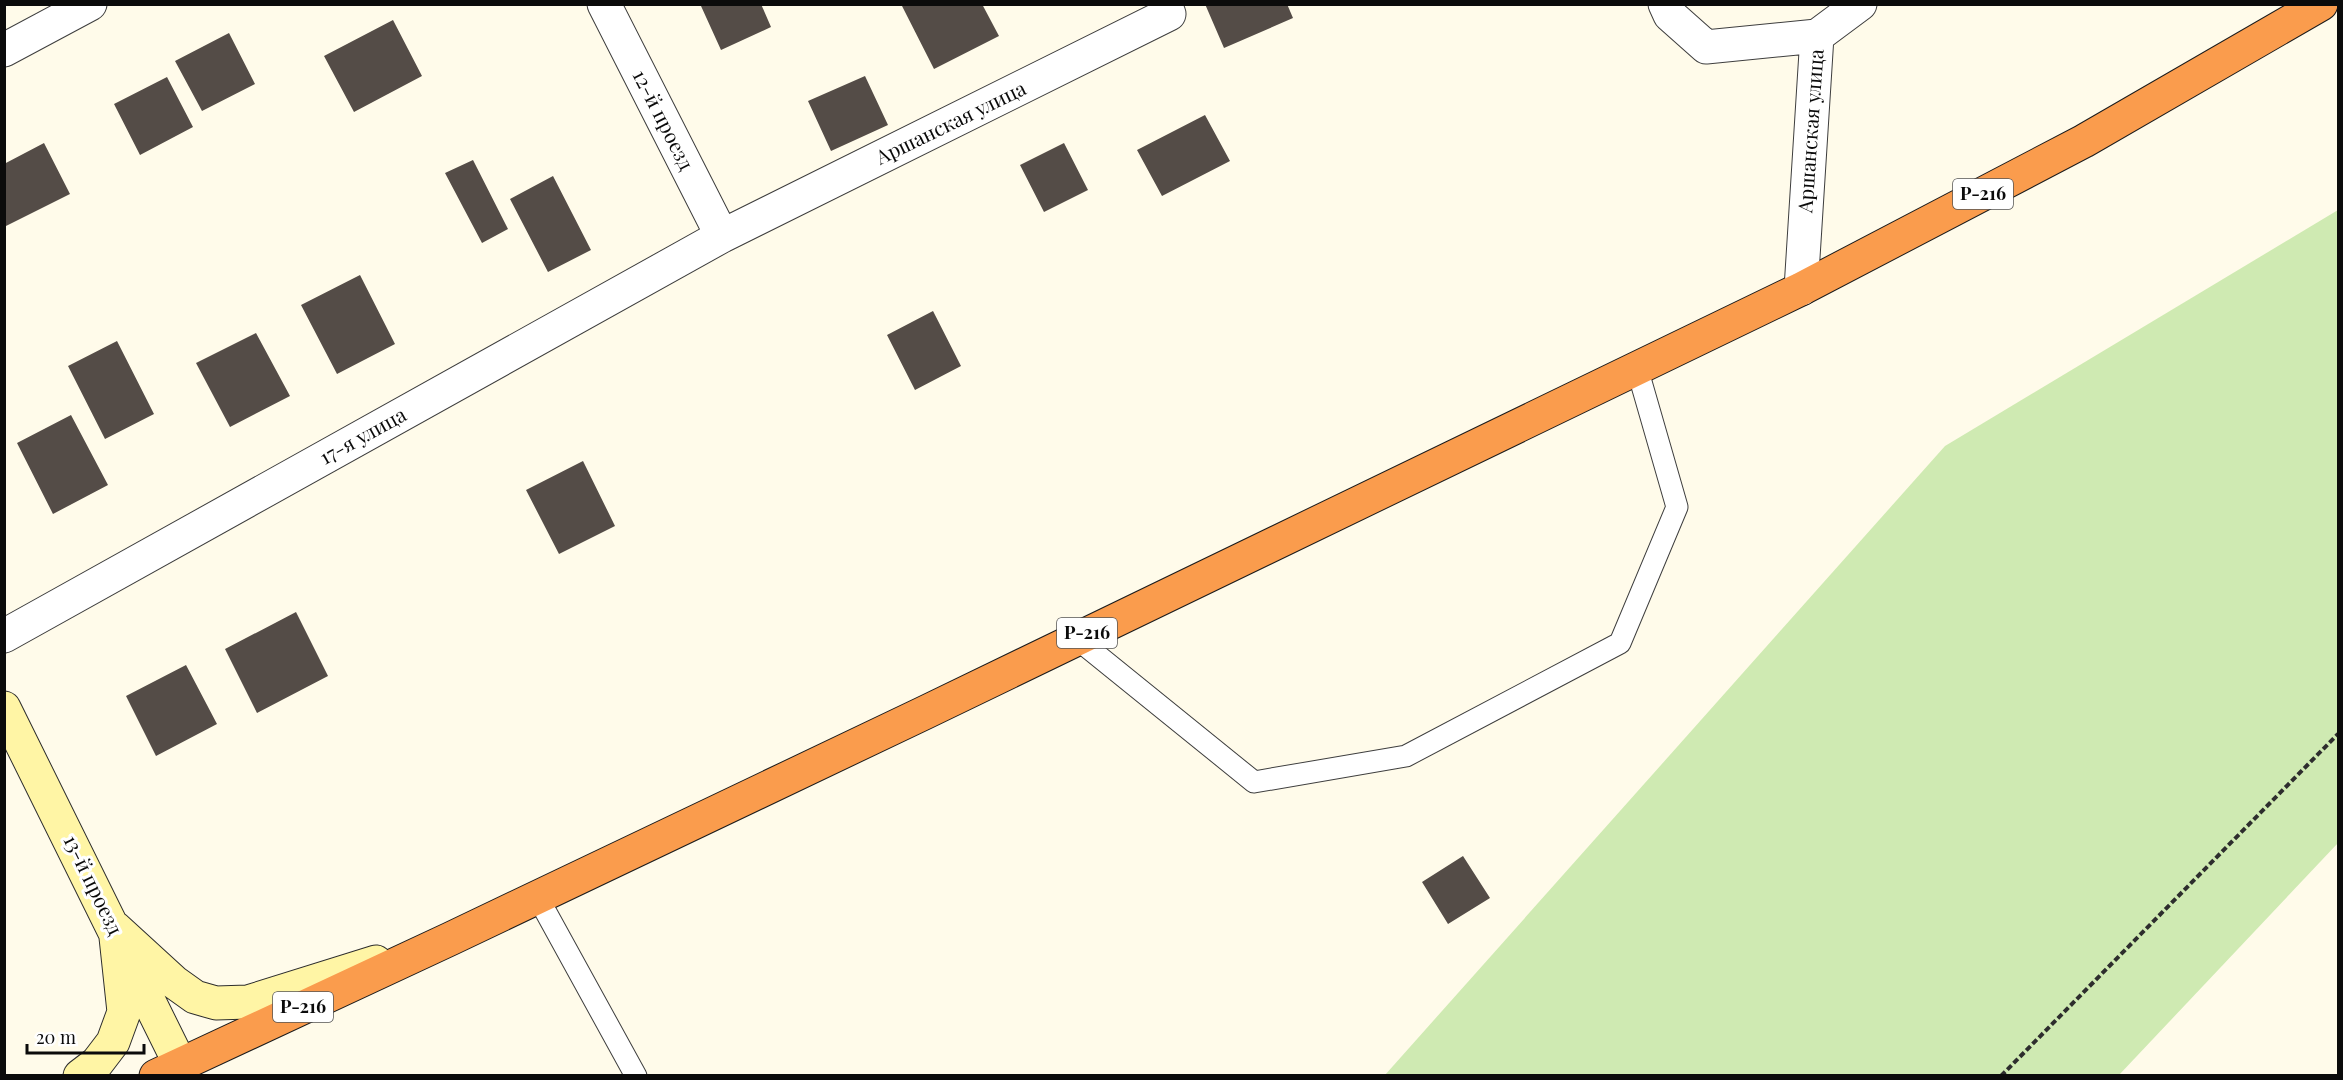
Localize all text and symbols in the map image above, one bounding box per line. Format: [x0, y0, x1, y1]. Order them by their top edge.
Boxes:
street label: Аршанская улица [1790, 48, 1829, 215]
street label: 12-й проезд [628, 65, 701, 175]
street label: Аршанская улица [870, 74, 1030, 170]
road number: Р-216 [1953, 179, 2013, 209]
street label: 17-я улица [314, 400, 410, 470]
road number: Р-216 [1057, 618, 1117, 648]
street label: 13-й проезд [58, 830, 130, 939]
road number: Р-216 [273, 992, 333, 1022]
scale bar [27, 1017, 144, 1055]
text: 20 m [36, 1025, 76, 1049]

